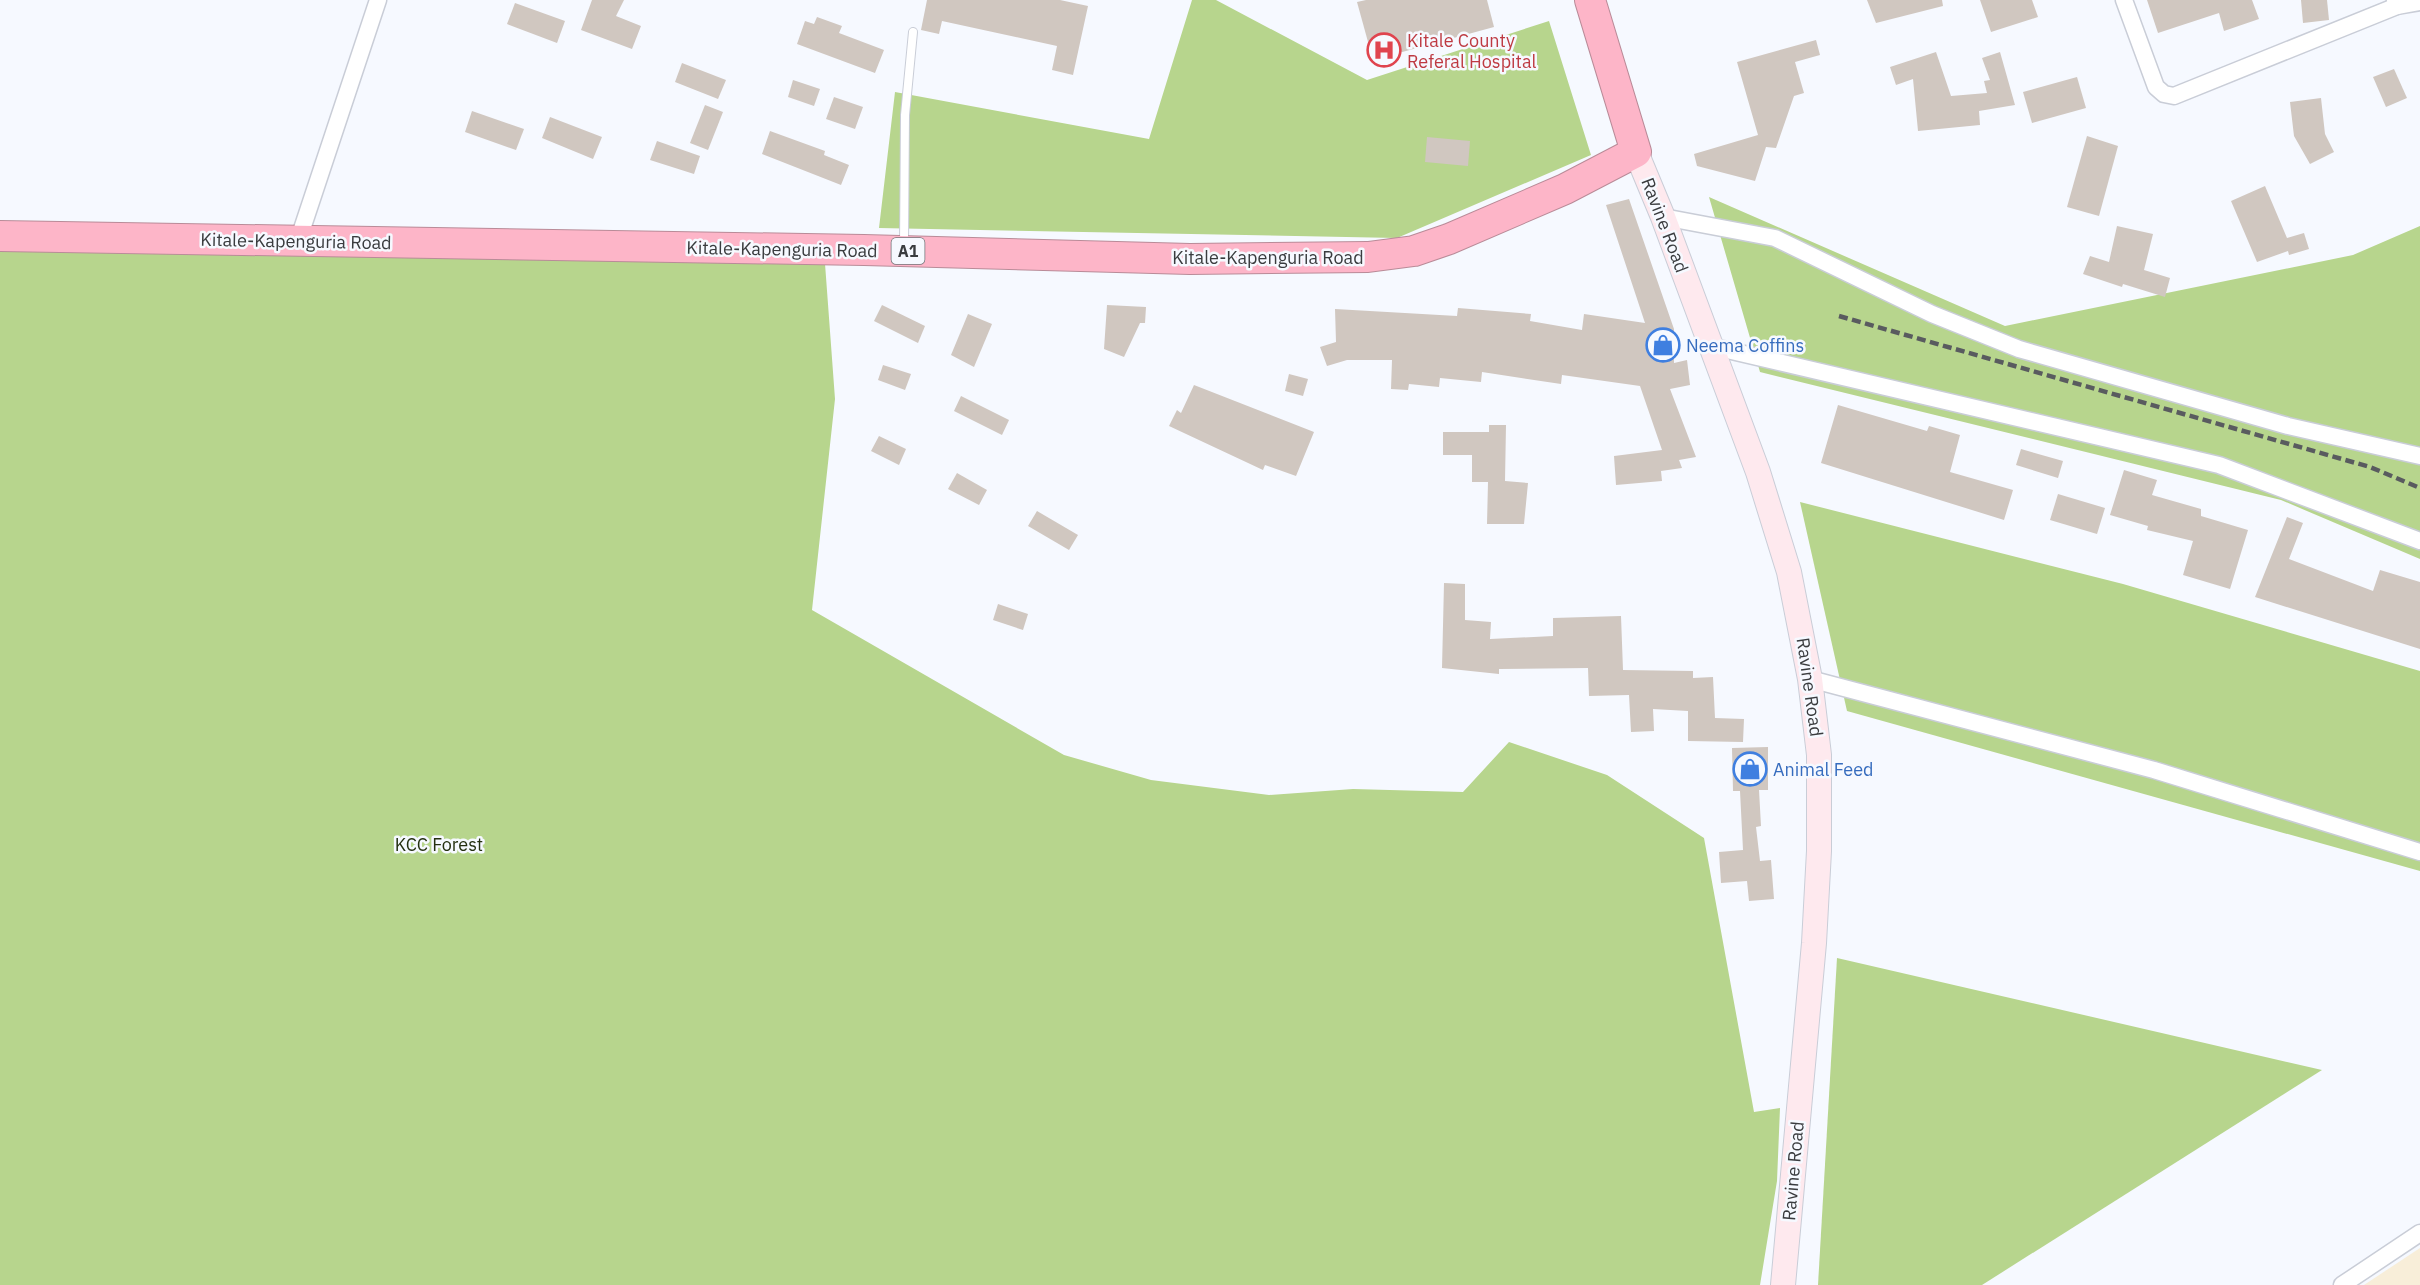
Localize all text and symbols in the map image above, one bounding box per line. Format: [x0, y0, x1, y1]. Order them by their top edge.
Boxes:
place label: Kitale County Referal Hospital [1407, 29, 1537, 73]
hospital icon: Kitale County Referal Hospital [1366, 32, 1402, 68]
street label: Ravine Road [1636, 174, 1694, 276]
street label: Kitale-Kapenguria Road [200, 228, 392, 254]
street label: Kitale-Kapenguria Road [686, 236, 878, 262]
road number: A1 [892, 238, 924, 264]
street label: Kitale-Kapenguria Road [1172, 246, 1364, 269]
shop icon: Neema Coffins [1645, 327, 1681, 363]
place label: Neema Coffins [1686, 334, 1804, 357]
street label: Ravine Road [1792, 636, 1828, 738]
shop icon: Animal Feed [1732, 751, 1768, 787]
place label: Animal Feed [1773, 758, 1874, 781]
park label: KCC Forest [395, 833, 483, 856]
street label: Ravine Road [1777, 1120, 1809, 1222]

